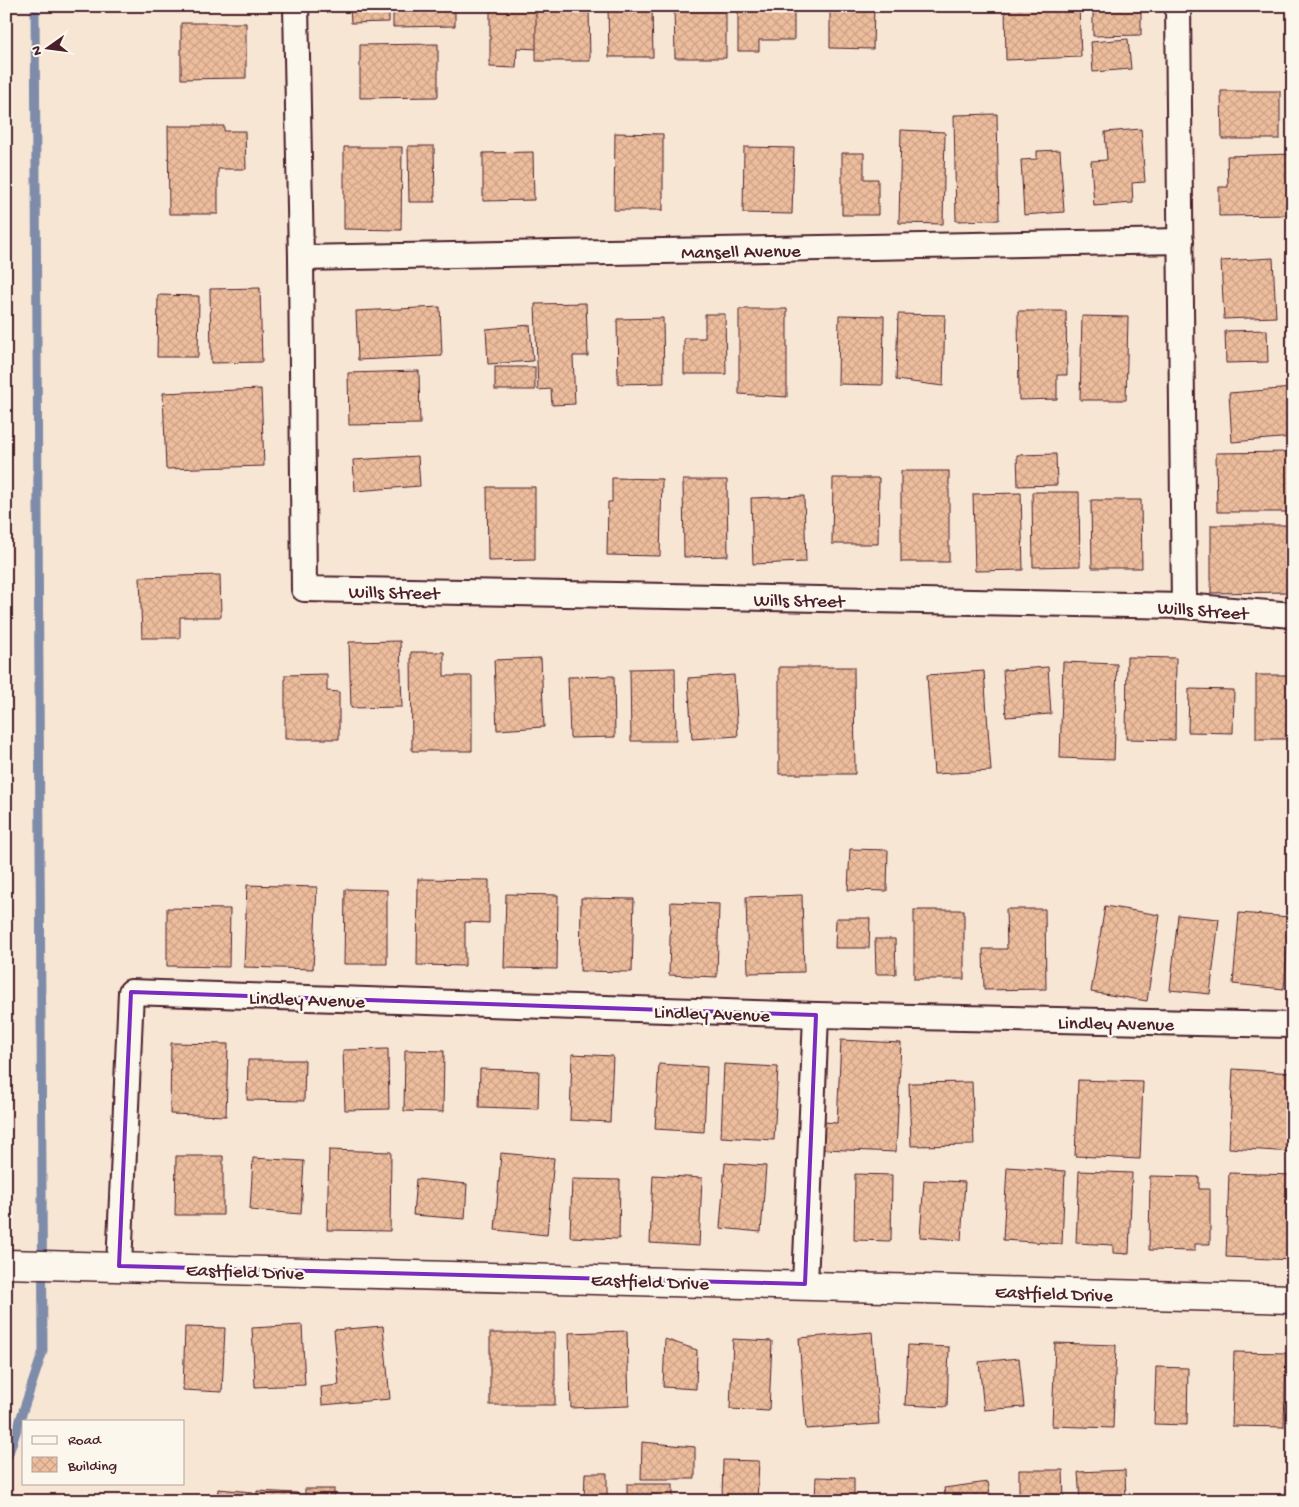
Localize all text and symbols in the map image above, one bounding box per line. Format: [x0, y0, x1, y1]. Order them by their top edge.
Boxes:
north arrow [22, 22, 72, 72]
text: N [28, 44, 47, 57]
street label: Mansell Avenue [681, 241, 801, 266]
street label: Wills Street [348, 582, 442, 607]
street label: Wills Street [753, 590, 847, 615]
street label: Wills Street [1157, 598, 1251, 627]
street label: Lindley Avenue [248, 988, 366, 1015]
street label: Lindley Avenue [653, 1002, 771, 1029]
street label: Lindley Avenue [1058, 1013, 1174, 1038]
street label: Eastfield Drive [185, 1260, 304, 1287]
street label: Eastfield Drive [590, 1270, 709, 1297]
street label: Eastfield Drive [994, 1282, 1113, 1309]
legend [22, 1420, 185, 1484]
text: Road [68, 1432, 102, 1450]
text: Building [67, 1458, 117, 1476]

